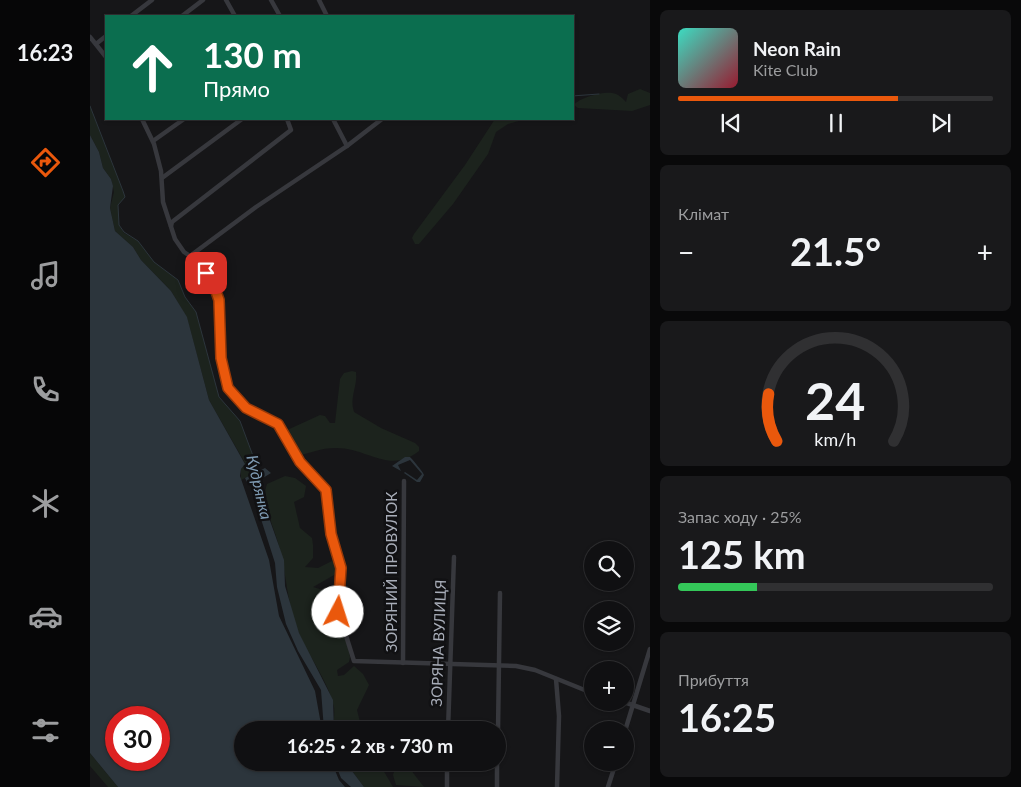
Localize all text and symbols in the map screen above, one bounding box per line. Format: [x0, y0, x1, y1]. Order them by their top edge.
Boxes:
text: 130 m [203, 33, 302, 75]
icon: ahead [120, 35, 185, 100]
text: Neon Rain [753, 37, 841, 60]
text: 16:23 [17, 39, 73, 66]
text: Kite Club [753, 60, 818, 79]
text: Прямо [203, 75, 270, 102]
icon: previous [717, 109, 745, 137]
icon: pause [822, 109, 850, 137]
icon: next [927, 109, 955, 137]
icon: directions [28, 145, 63, 180]
text: Клімат [678, 204, 729, 223]
text: 21.5° [790, 228, 881, 274]
text: − [678, 235, 694, 269]
text: + [977, 235, 993, 269]
pin [185, 252, 227, 294]
icon: music [28, 258, 63, 293]
icon: arrive [192, 259, 220, 287]
text: 24 [805, 369, 866, 431]
icon: phone [28, 372, 63, 407]
text: km/h [815, 428, 856, 450]
water label: Кудрянка [243, 453, 277, 521]
icon: climate [28, 486, 63, 521]
street label: ЗОРЯНИЙ ПРОВУЛОК [382, 492, 400, 652]
text: Запас ходу · 25% [678, 507, 802, 526]
text: 125 km [678, 531, 806, 577]
map controls [584, 541, 634, 771]
button: search [584, 541, 634, 591]
street label: ЗОРЯНА ВУЛИЦЯ [427, 579, 449, 707]
position arrow [311, 585, 363, 637]
icon: car [28, 599, 63, 634]
button: layers [584, 601, 634, 651]
button: + [584, 661, 634, 711]
text: Прибуття [678, 670, 749, 689]
text: 16:25 [678, 694, 776, 740]
speed limit sign: 30 [105, 706, 170, 771]
icon: filters [28, 713, 63, 748]
button: − [584, 721, 634, 771]
text: 16:25 · 2 хв · 730 m [287, 734, 453, 757]

